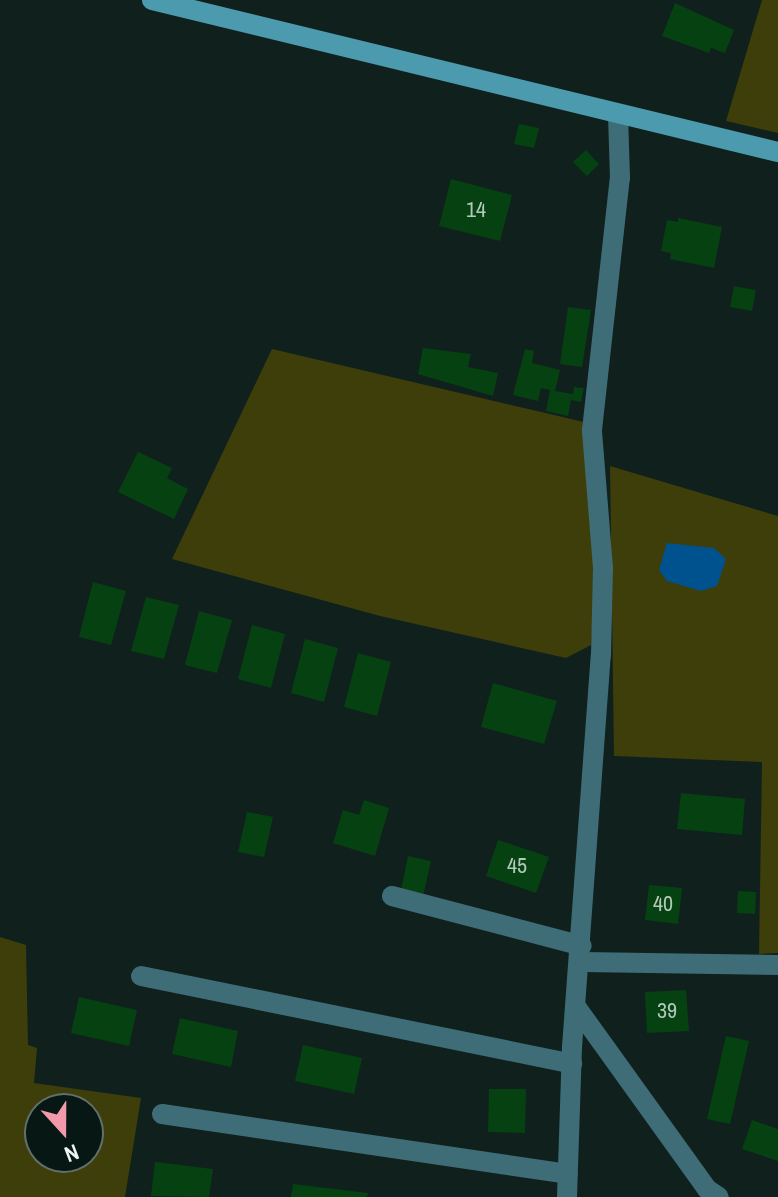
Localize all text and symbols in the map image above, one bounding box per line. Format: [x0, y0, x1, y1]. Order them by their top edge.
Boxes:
house number: 14 [466, 197, 486, 223]
house number: 45 [507, 853, 527, 879]
house number: 40 [653, 891, 673, 917]
house number: 39 [657, 998, 677, 1024]
north arrow [24, 1093, 104, 1173]
text: N [60, 1137, 83, 1170]

